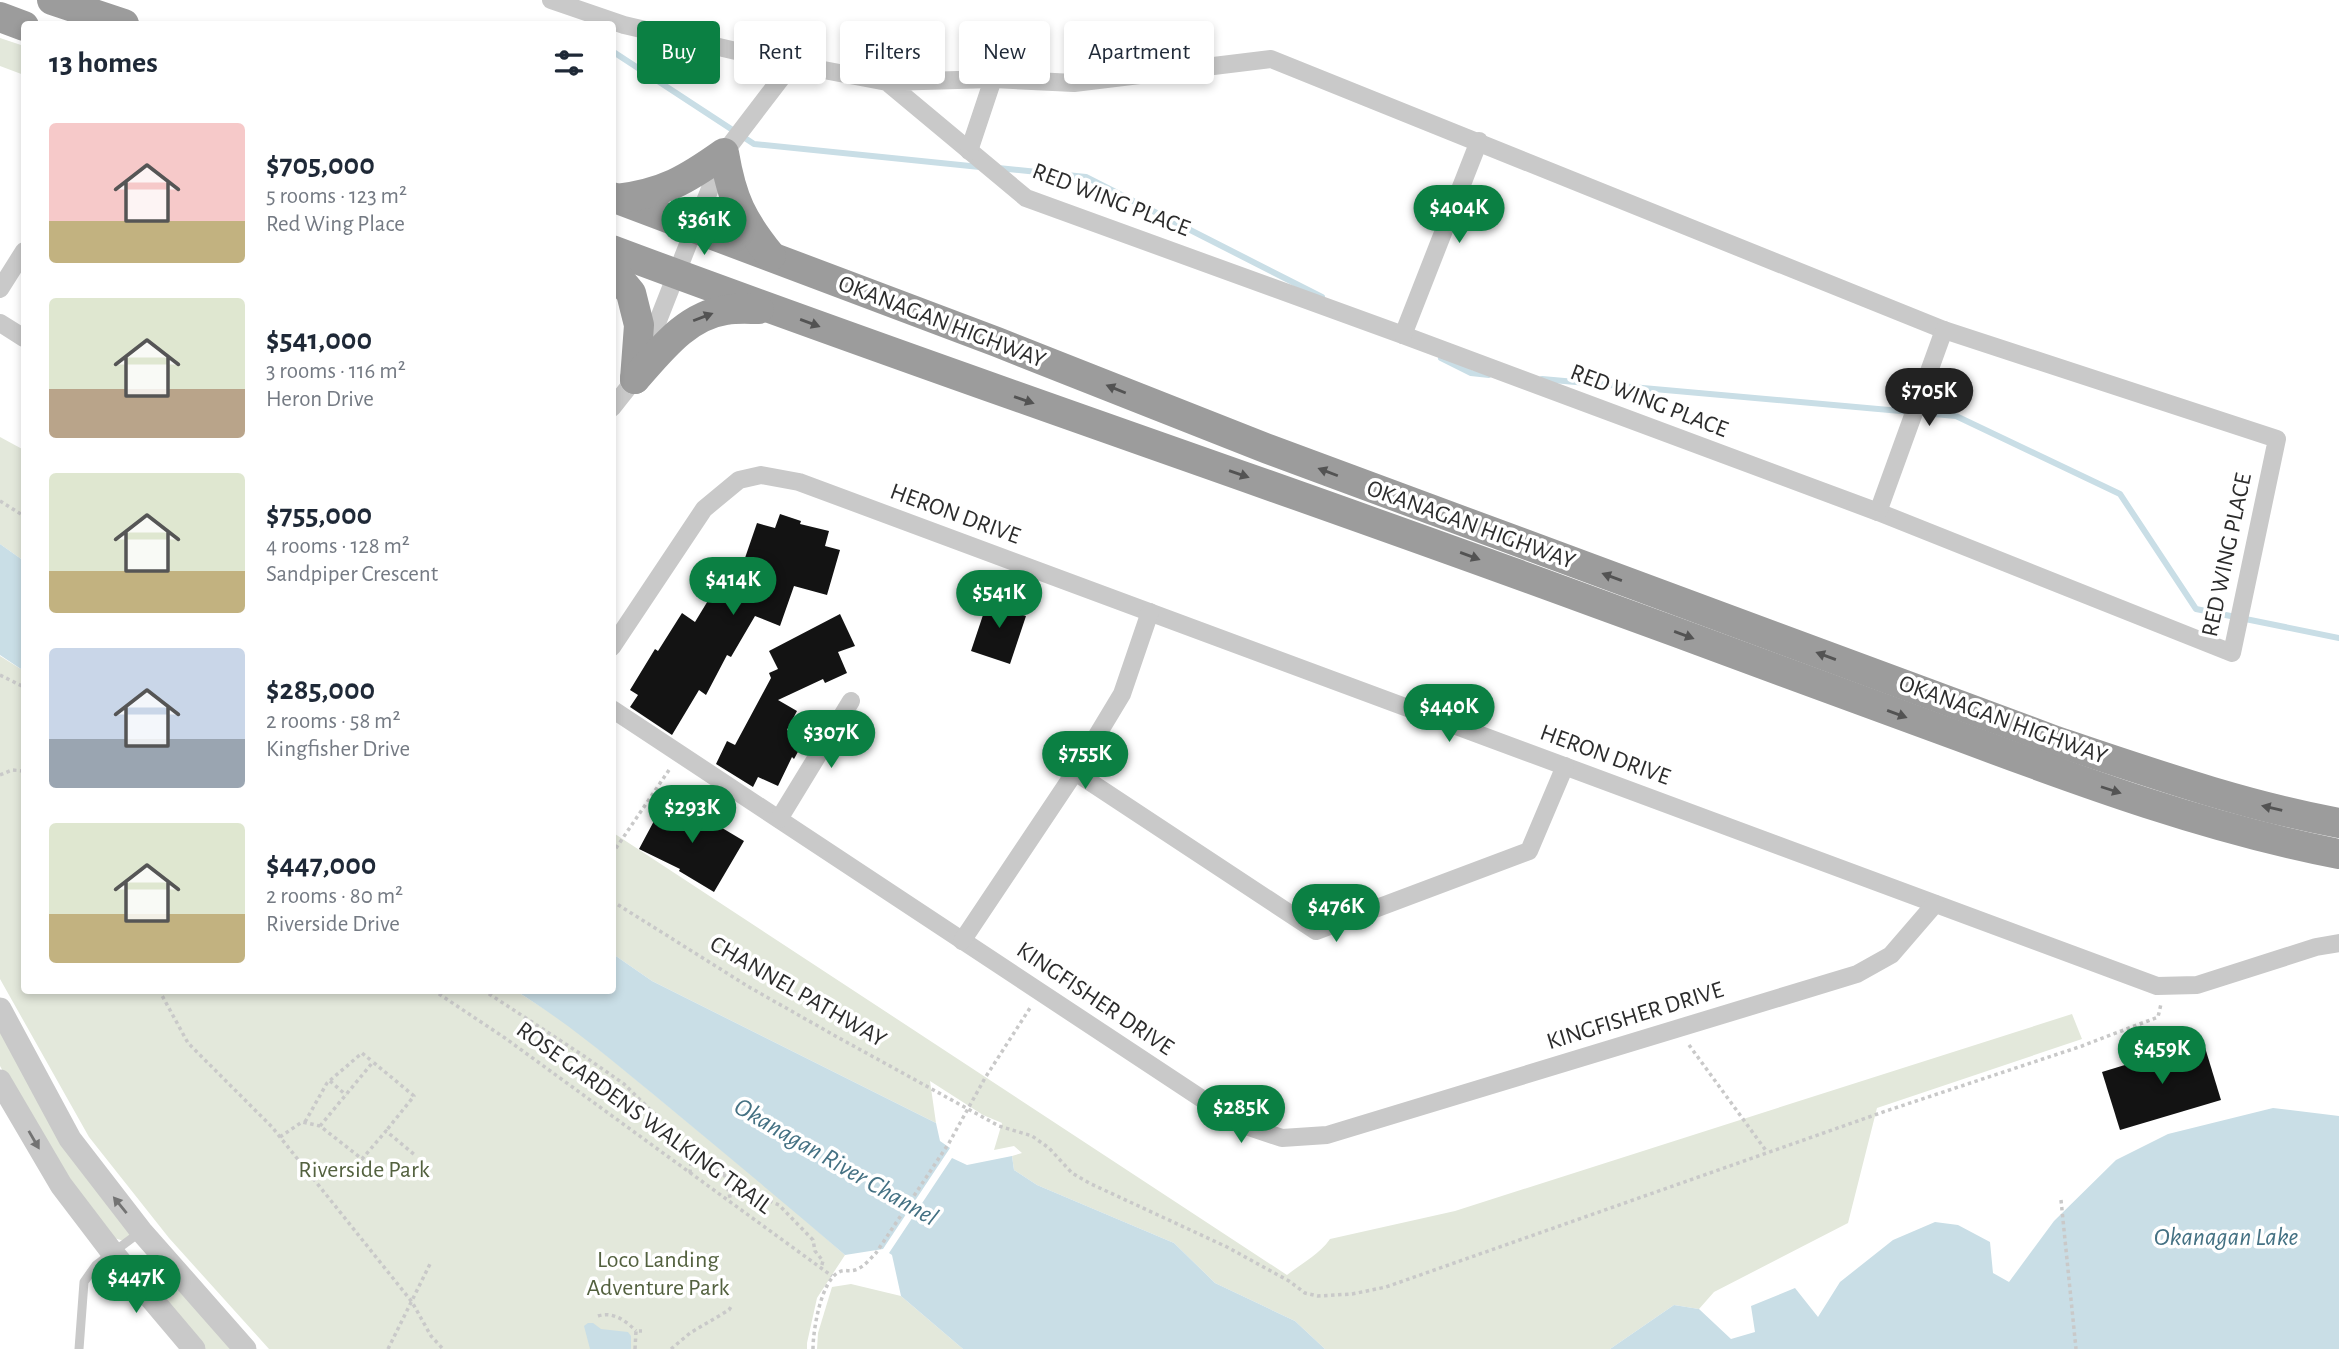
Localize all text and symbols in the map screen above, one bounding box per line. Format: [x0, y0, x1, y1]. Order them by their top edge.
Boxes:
chip: Buy [637, 21, 720, 84]
chip: Rent [734, 21, 826, 84]
chip: Filters [840, 21, 945, 84]
chip: New [959, 21, 1050, 84]
chip: Apartment [1064, 21, 1214, 84]
icon: filters [550, 44, 588, 82]
text: 13 homes [49, 48, 158, 78]
text: $705,000 [266, 150, 375, 180]
icon: home [105, 151, 189, 235]
street label: RED WING PLACE [1029, 159, 1193, 241]
text: 5 rooms · 123 m² [266, 185, 407, 208]
pin: $404K [1410, 186, 1508, 245]
text: $404K [1430, 196, 1488, 219]
pin: $361K [655, 198, 753, 257]
text: $361K [677, 208, 731, 231]
text: Red Wing Place [266, 213, 405, 236]
street label: OKANAGAN HIGHWAY [835, 271, 1049, 373]
one-way arrow [693, 312, 714, 323]
one-way arrow [800, 318, 821, 329]
text: $541,000 [266, 325, 372, 355]
icon: home [105, 326, 189, 410]
text: 3 rooms · 116 m² [266, 360, 406, 383]
street label: RED WING PLACE [1567, 360, 1731, 442]
pin: $705K [1880, 368, 1978, 428]
text: $705K [1901, 379, 1957, 402]
one-way arrow [1106, 384, 1127, 395]
text: Heron Drive [266, 388, 374, 411]
one-way arrow [1014, 395, 1035, 406]
one-way arrow [1318, 466, 1339, 477]
one-way arrow [1229, 469, 1250, 480]
street label: RED WING PLACE [2198, 471, 2256, 639]
street label: OKANAGAN HIGHWAY [1364, 476, 1579, 574]
street label: HERON DRIVE [887, 479, 1024, 549]
text: $755,000 [266, 500, 372, 530]
icon: home [105, 501, 189, 585]
text: 4 rooms · 128 m² [266, 535, 410, 558]
one-way arrow [1460, 551, 1481, 562]
pin: $414K [684, 558, 782, 617]
text: Sandpiper Crescent [266, 563, 438, 586]
text: $414K [705, 568, 761, 591]
pin: $541K [950, 570, 1048, 630]
one-way arrow [1602, 571, 1623, 582]
text: $541K [972, 581, 1026, 604]
one-way arrow [1673, 630, 1694, 641]
one-way arrow [1815, 650, 1836, 661]
street label: OKANAGAN HIGHWAY [1896, 671, 2111, 769]
text: $285,000 [266, 675, 375, 705]
icon: home [105, 676, 189, 760]
pin: $440K [1400, 684, 1498, 744]
text: $440K [1420, 695, 1478, 718]
one-way arrow [1887, 708, 1908, 719]
text: 2 rooms · 58 m² [266, 710, 401, 733]
pin: $307K [782, 710, 880, 770]
street label: HERON DRIVE [1537, 720, 1674, 790]
text: $307K [803, 721, 859, 744]
pin: $755K [1036, 732, 1134, 791]
text: Kingfisher Drive [266, 738, 410, 761]
text: $755K [1058, 742, 1112, 765]
one-way arrow [2101, 785, 2122, 796]
pin: $293K [643, 786, 741, 845]
text: $293K [664, 796, 720, 819]
one-way arrow [2261, 803, 2283, 814]
text: $447,000 [266, 850, 376, 880]
icon: home [105, 851, 189, 935]
pin: $476K [1287, 884, 1385, 944]
text: 2 rooms · 80 m² [266, 885, 403, 908]
text: $476K [1308, 895, 1364, 918]
text: Riverside Drive [266, 913, 400, 936]
street label: CHANNEL PATHWAY [706, 932, 890, 1052]
street label: KINGFISHER DRIVE [1012, 938, 1178, 1060]
street label: KINGFISHER DRIVE [1544, 978, 1727, 1054]
street label: ROSE GARDENS WALKING TRAIL [512, 1017, 776, 1219]
pin: $459K [2113, 1026, 2211, 1086]
text: $459K [2134, 1037, 2190, 1060]
pin: $285K [1192, 1086, 1290, 1145]
water label: Okanagan River Channel [730, 1093, 942, 1231]
text: $285K [1213, 1096, 1269, 1119]
one-way arrow [28, 1131, 41, 1150]
park label: Riverside Park [298, 1158, 430, 1182]
one-way arrow [113, 1196, 128, 1214]
water label: Okanagan Lake [2154, 1224, 2298, 1250]
park label: Loco Landing Adventure Park [587, 1248, 730, 1300]
pin: $447K [87, 1256, 185, 1315]
text: $447K [108, 1266, 164, 1289]

